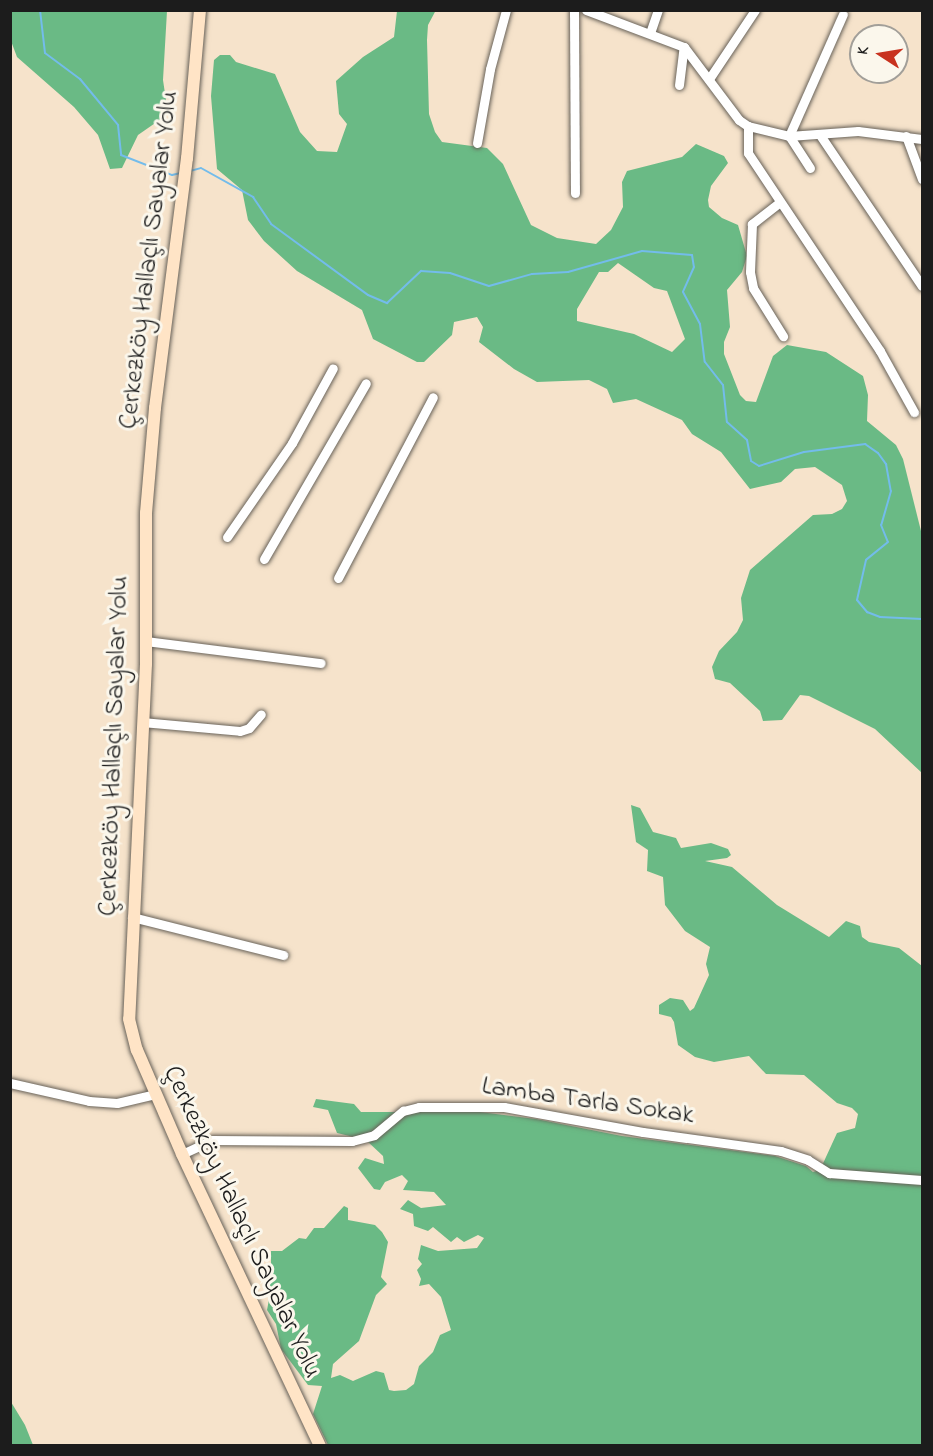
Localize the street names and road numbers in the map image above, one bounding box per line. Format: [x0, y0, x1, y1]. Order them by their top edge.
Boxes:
street label: Çerkezköy Hallaçlı Sayalar Yolu [112, 89, 186, 431]
street label: Çerkezköy Hallaçlı Sayalar Yolu [92, 575, 136, 917]
street label: Çerkezköy Hallaçlı Sayalar Yolu [155, 1061, 329, 1383]
street label: Lamba Tarla Sokak [480, 1070, 696, 1132]

